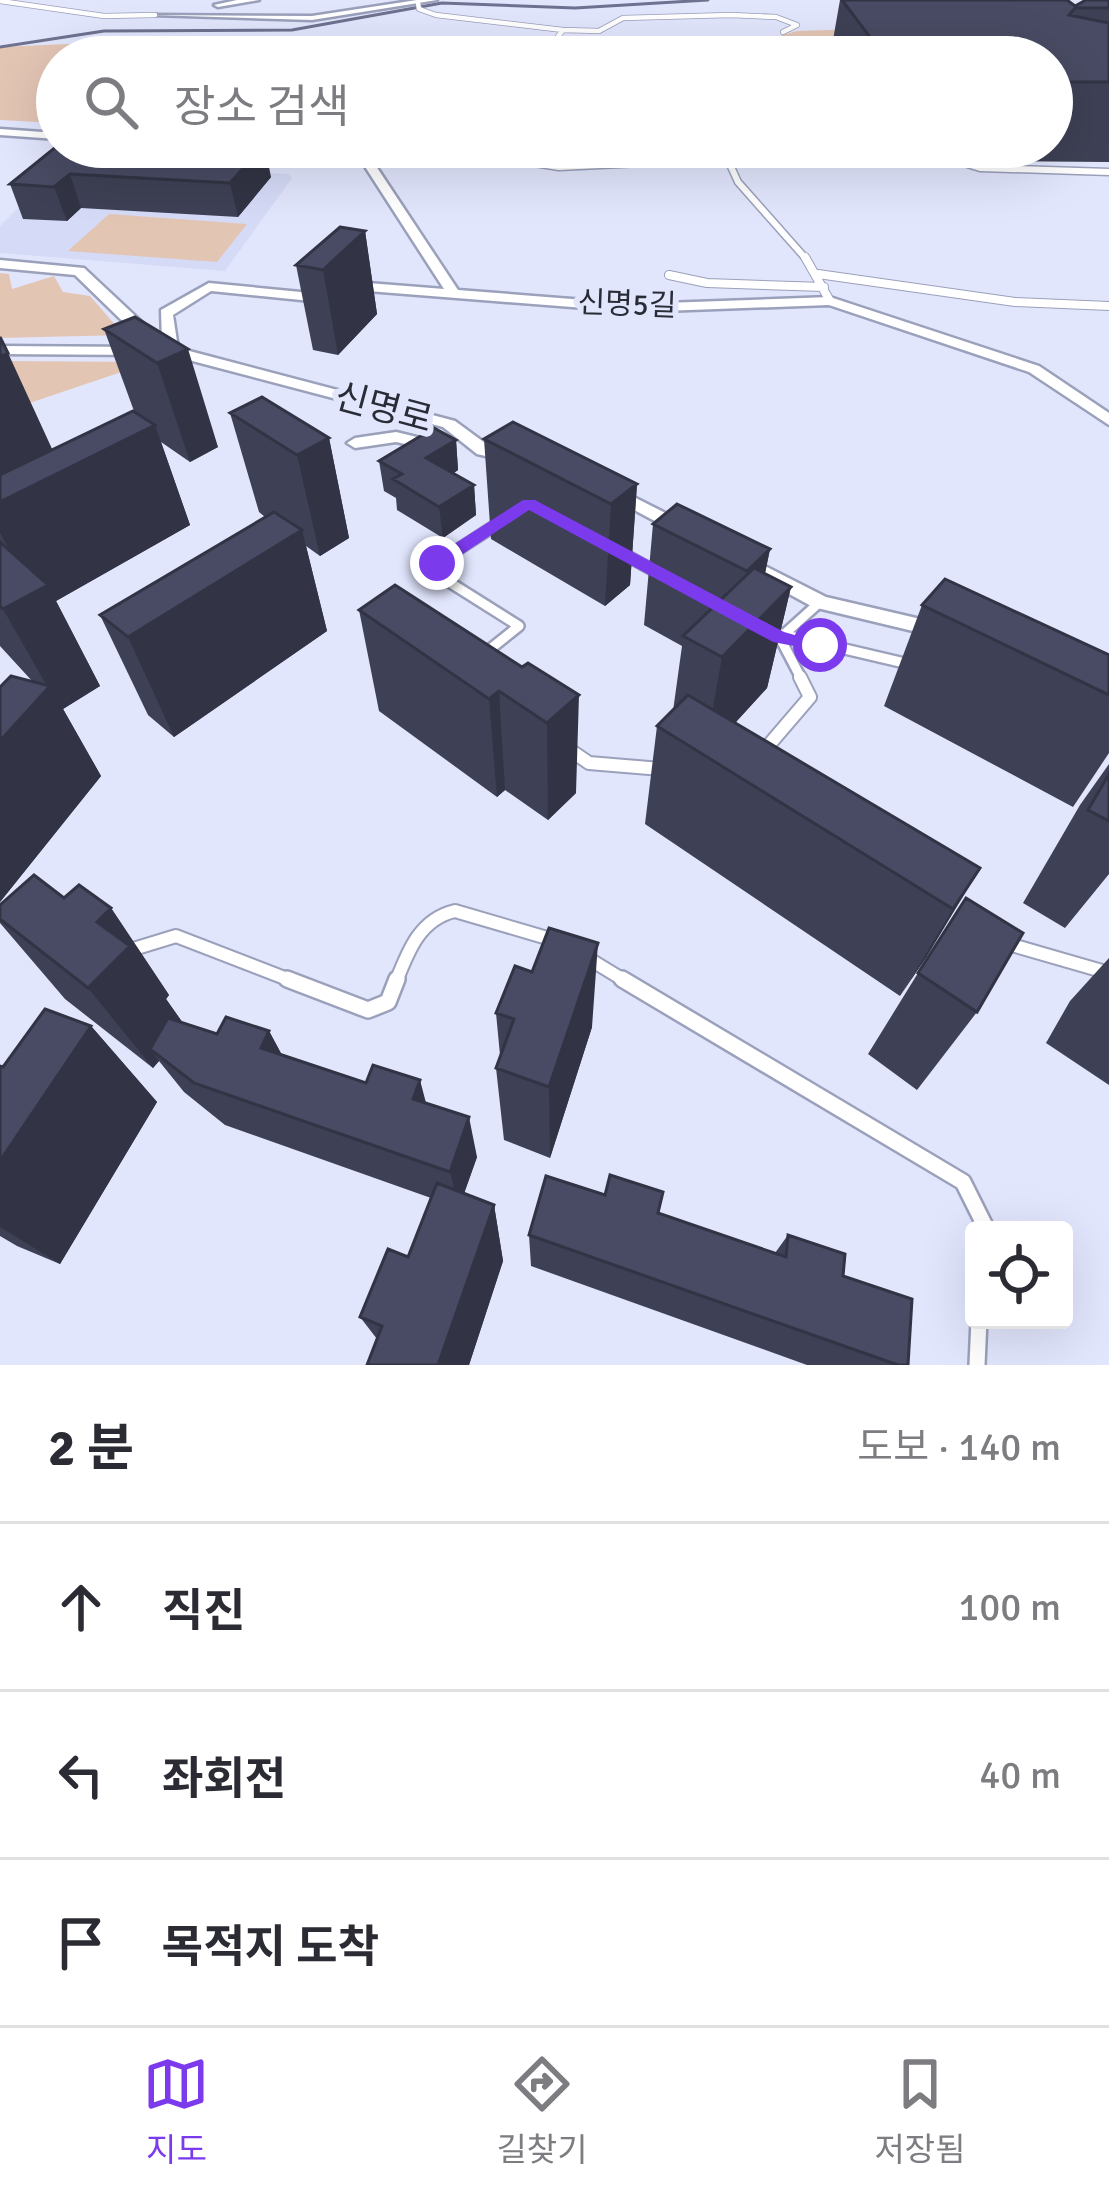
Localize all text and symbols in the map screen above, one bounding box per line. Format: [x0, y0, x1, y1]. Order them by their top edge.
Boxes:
search box [36, 36, 1073, 168]
icon: search [78, 69, 144, 135]
text: 장소 검색 [174, 80, 350, 135]
street label: 신명5길 [577, 284, 677, 325]
street label: 신명로 [330, 374, 437, 443]
route end [410, 536, 464, 590]
route start [793, 618, 847, 672]
map controls [965, 1221, 1073, 1329]
button: locate [965, 1221, 1073, 1329]
text: 2 분 [48, 1417, 134, 1480]
text: 도보 · 140 m [857, 1423, 1061, 1471]
icon: ahead [48, 1574, 114, 1640]
text: 100 m [958, 1583, 1061, 1631]
text: 직진 [162, 1584, 245, 1639]
icon: left [48, 1742, 114, 1808]
text: 40 m [979, 1751, 1061, 1799]
text: 좌회전 [162, 1752, 286, 1807]
icon: arrive [48, 1910, 114, 1976]
text: 목적지 도착 [162, 1920, 379, 1975]
tab: 지도 [143, 2051, 209, 2171]
tab: 길찾기 [496, 2051, 588, 2171]
tab: 저장됨 [874, 2051, 966, 2171]

